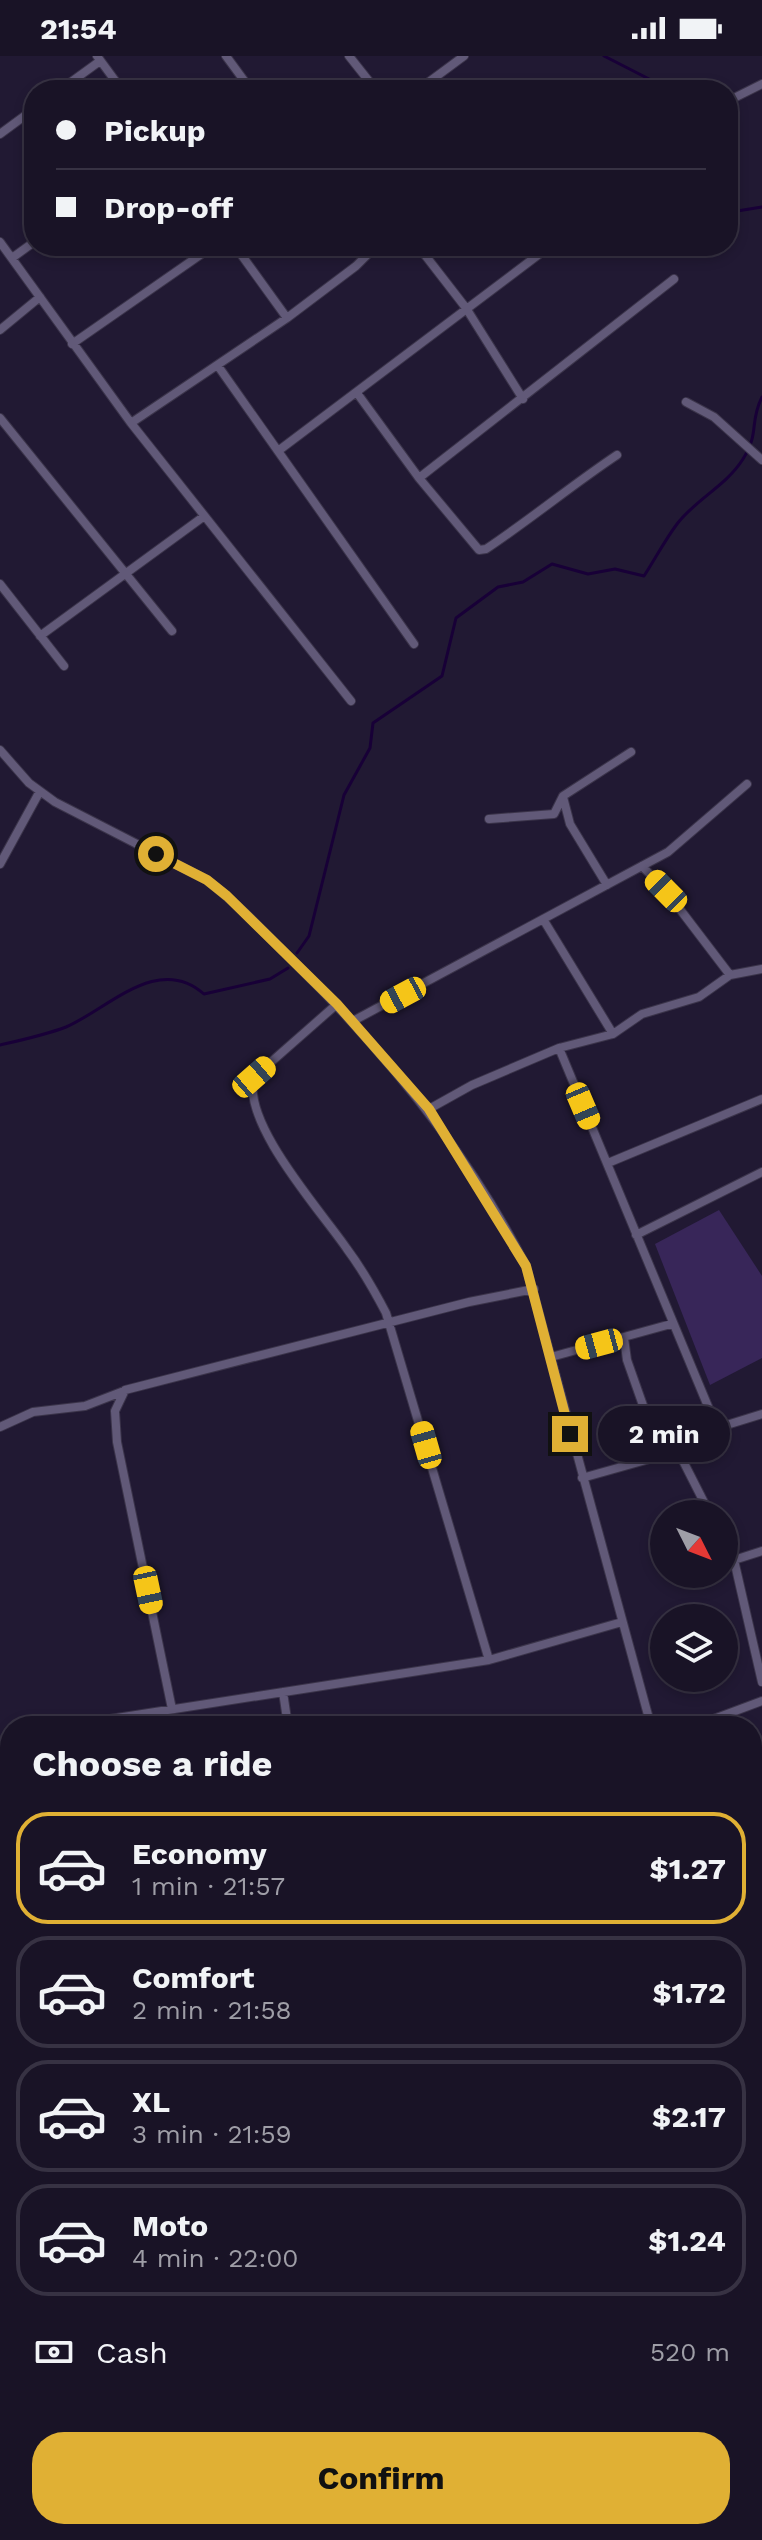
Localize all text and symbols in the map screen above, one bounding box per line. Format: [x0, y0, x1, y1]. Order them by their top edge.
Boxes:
text: 21:54 [40, 11, 117, 46]
text: Pickup [104, 113, 206, 148]
text: Drop-off [104, 190, 233, 225]
route start [138, 836, 174, 872]
car [641, 866, 691, 916]
car [376, 973, 430, 1017]
car [228, 1052, 280, 1102]
car [563, 1079, 603, 1133]
car [573, 1326, 625, 1362]
callout: 2 min [598, 1406, 730, 1462]
route end [552, 1416, 588, 1452]
car [408, 1419, 444, 1471]
text: 2 min [628, 1419, 700, 1449]
north arrow [650, 1500, 738, 1588]
map controls [650, 1500, 738, 1692]
car [131, 1564, 165, 1616]
button: layers [650, 1604, 738, 1692]
text: Choose a ride [32, 1743, 272, 1785]
icon: car [36, 1832, 108, 1904]
text: Economy [132, 1836, 267, 1871]
text: $1.27 [650, 1851, 726, 1886]
text: 1 min · 21:57 [132, 1871, 285, 1901]
icon: car [36, 1956, 108, 2028]
text: Comfort [132, 1960, 254, 1995]
text: $1.72 [652, 1975, 726, 2010]
text: 2 min · 21:58 [132, 1995, 292, 2025]
icon: car [36, 2080, 108, 2152]
text: XL [132, 2084, 170, 2119]
text: $2.17 [652, 2099, 726, 2134]
text: 3 min · 21:59 [132, 2119, 292, 2149]
icon: car [36, 2204, 108, 2276]
text: Moto [132, 2208, 208, 2243]
text: $1.24 [648, 2223, 726, 2258]
text: 4 min · 22:00 [132, 2243, 299, 2273]
icon: cash [32, 2330, 76, 2374]
text: Cash [96, 2335, 168, 2370]
text: 520 m [650, 2337, 730, 2367]
button: Confirm [32, 2432, 730, 2524]

